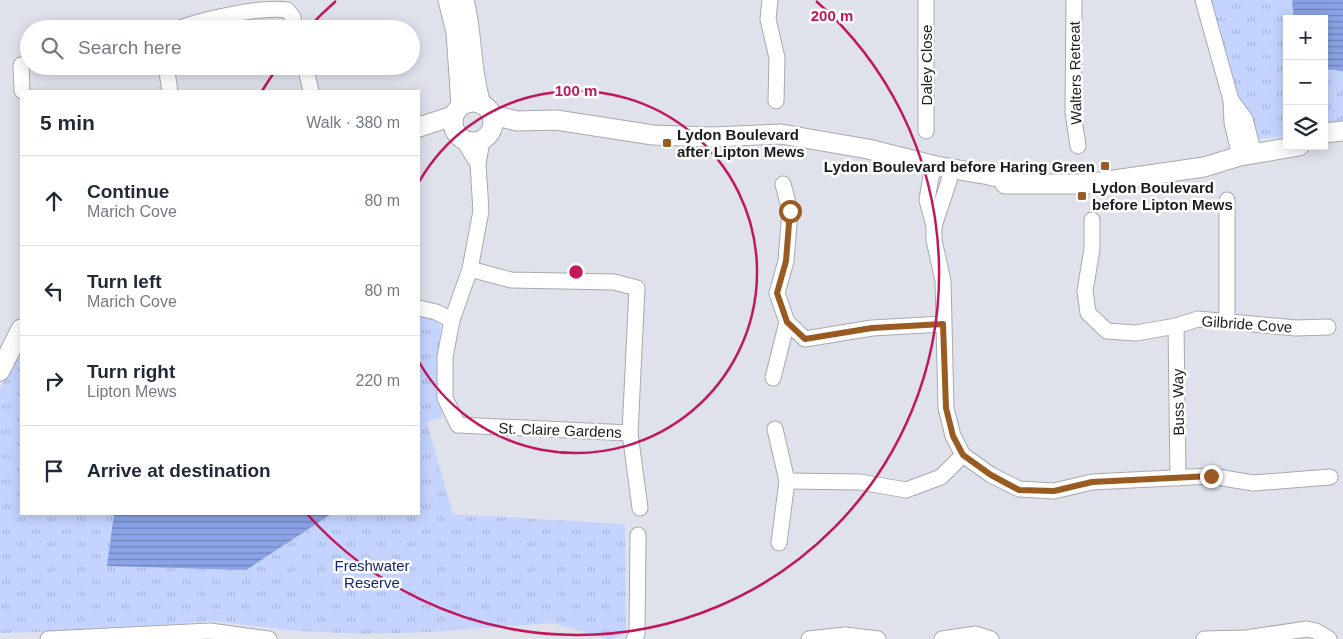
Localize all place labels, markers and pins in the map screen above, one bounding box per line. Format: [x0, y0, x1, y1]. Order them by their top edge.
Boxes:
place label: Lydon Boulevard after Lipton Mews [677, 126, 805, 160]
marker: Lydon Boulevard after Lipton Mews [661, 137, 673, 149]
place label: Lydon Boulevard before Haring Green [824, 158, 1095, 175]
marker: Lydon Boulevard before Haring Green [1099, 160, 1111, 172]
place label: Lydon Boulevard before Lipton Mews [1092, 179, 1233, 213]
marker: Lydon Boulevard before Lipton Mews [1076, 190, 1088, 202]
centre of rings [567, 263, 585, 281]

